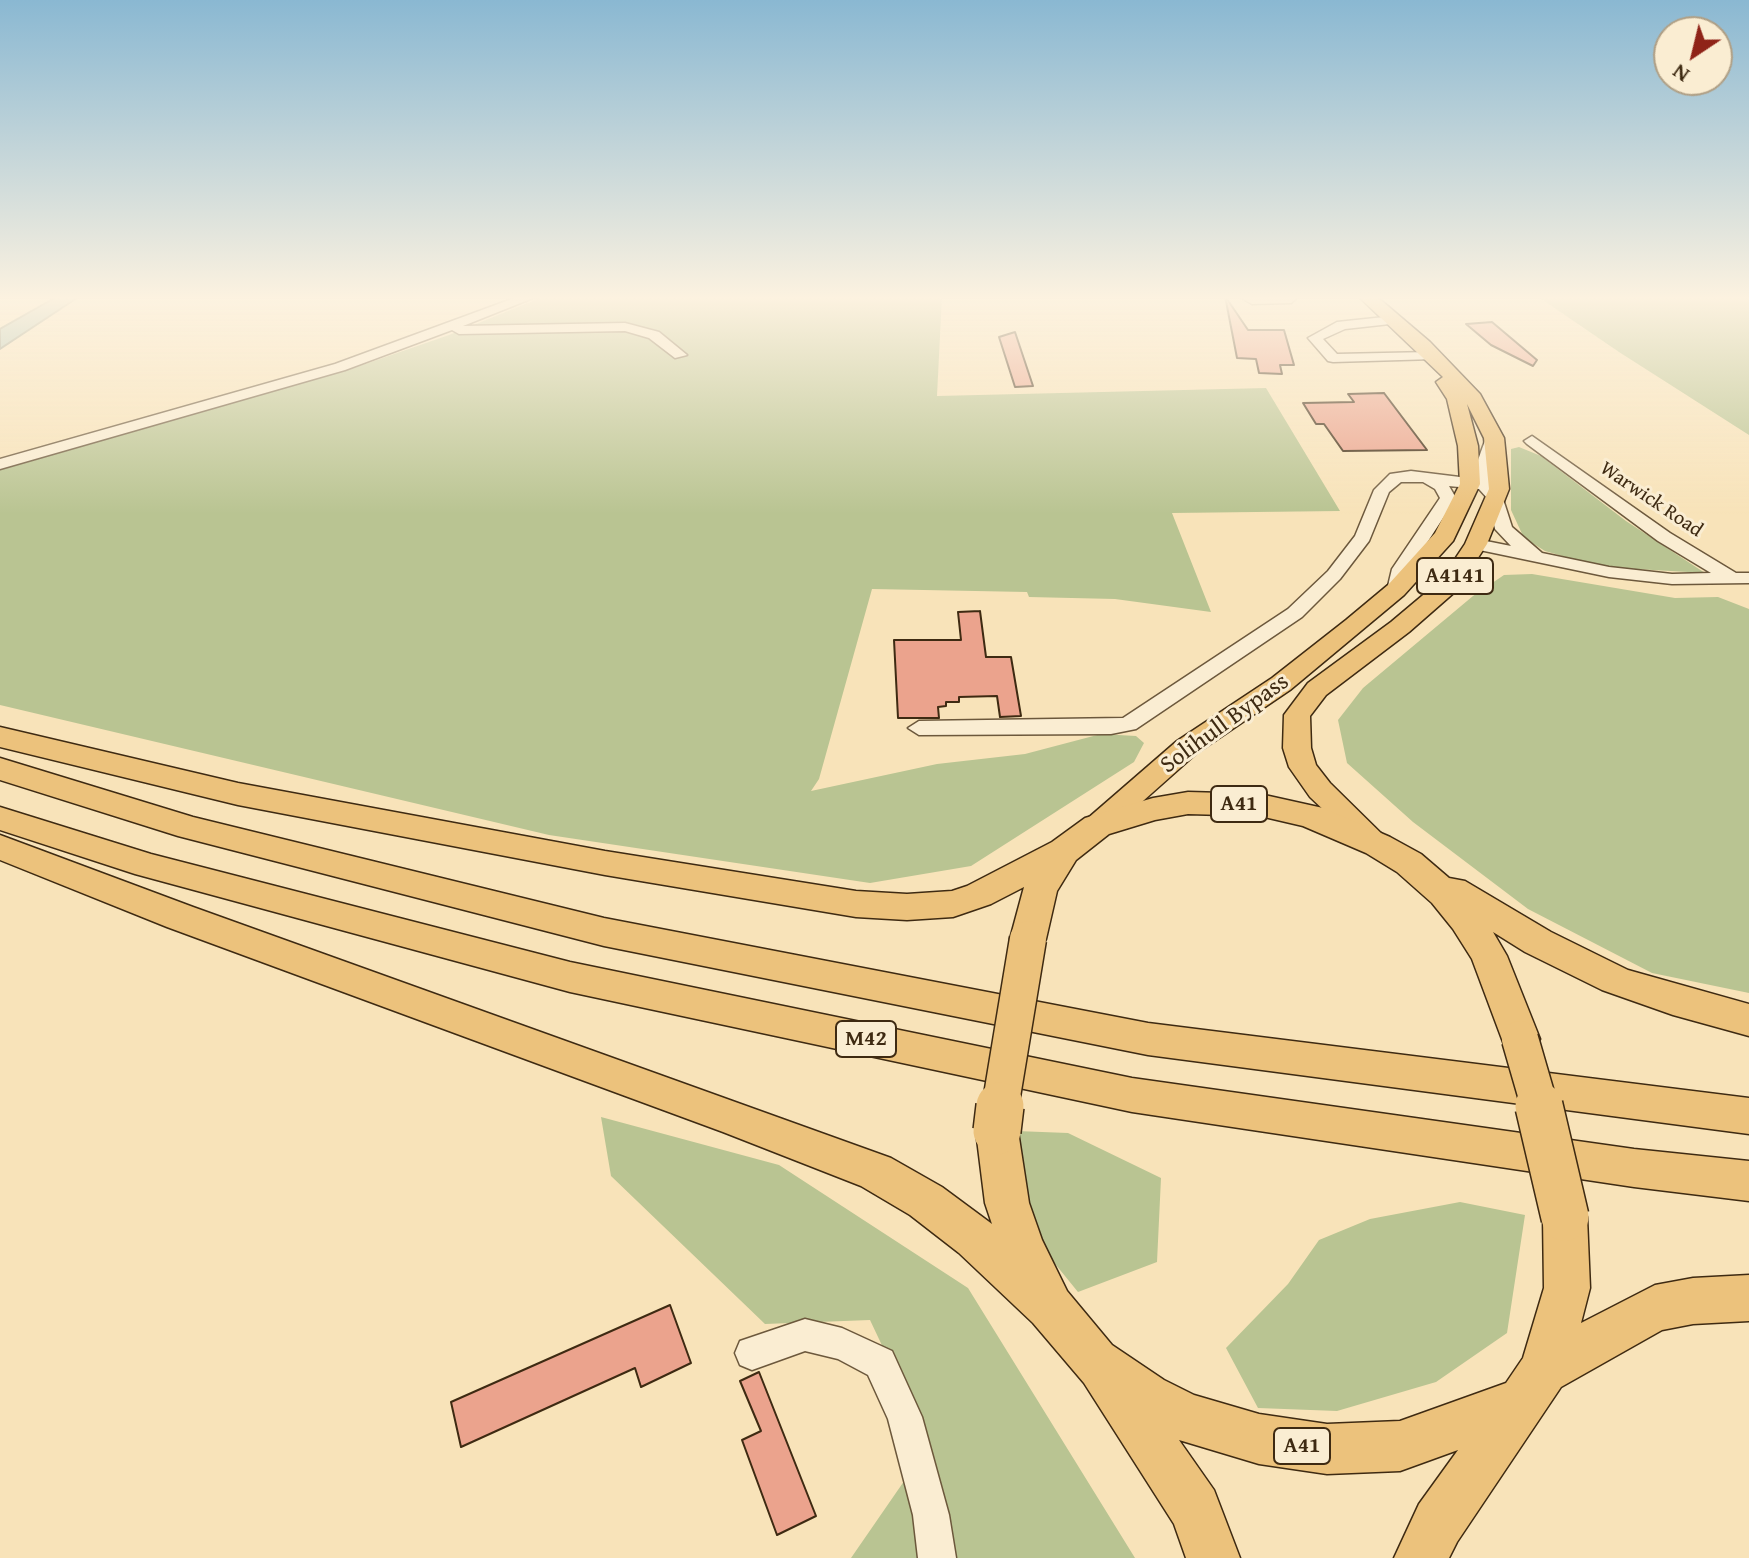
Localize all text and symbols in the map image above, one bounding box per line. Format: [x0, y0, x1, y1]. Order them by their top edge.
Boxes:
north arrow [1653, 16, 1733, 96]
text: N [1665, 57, 1696, 91]
street label: Warwick Road [1595, 457, 1707, 543]
road number: A4141 [1417, 558, 1493, 594]
street label: Solihull Bypass [1155, 668, 1295, 780]
road number: A41 [1211, 786, 1267, 822]
road number: M42 [836, 1021, 896, 1057]
road number: A41 [1274, 1428, 1330, 1464]

